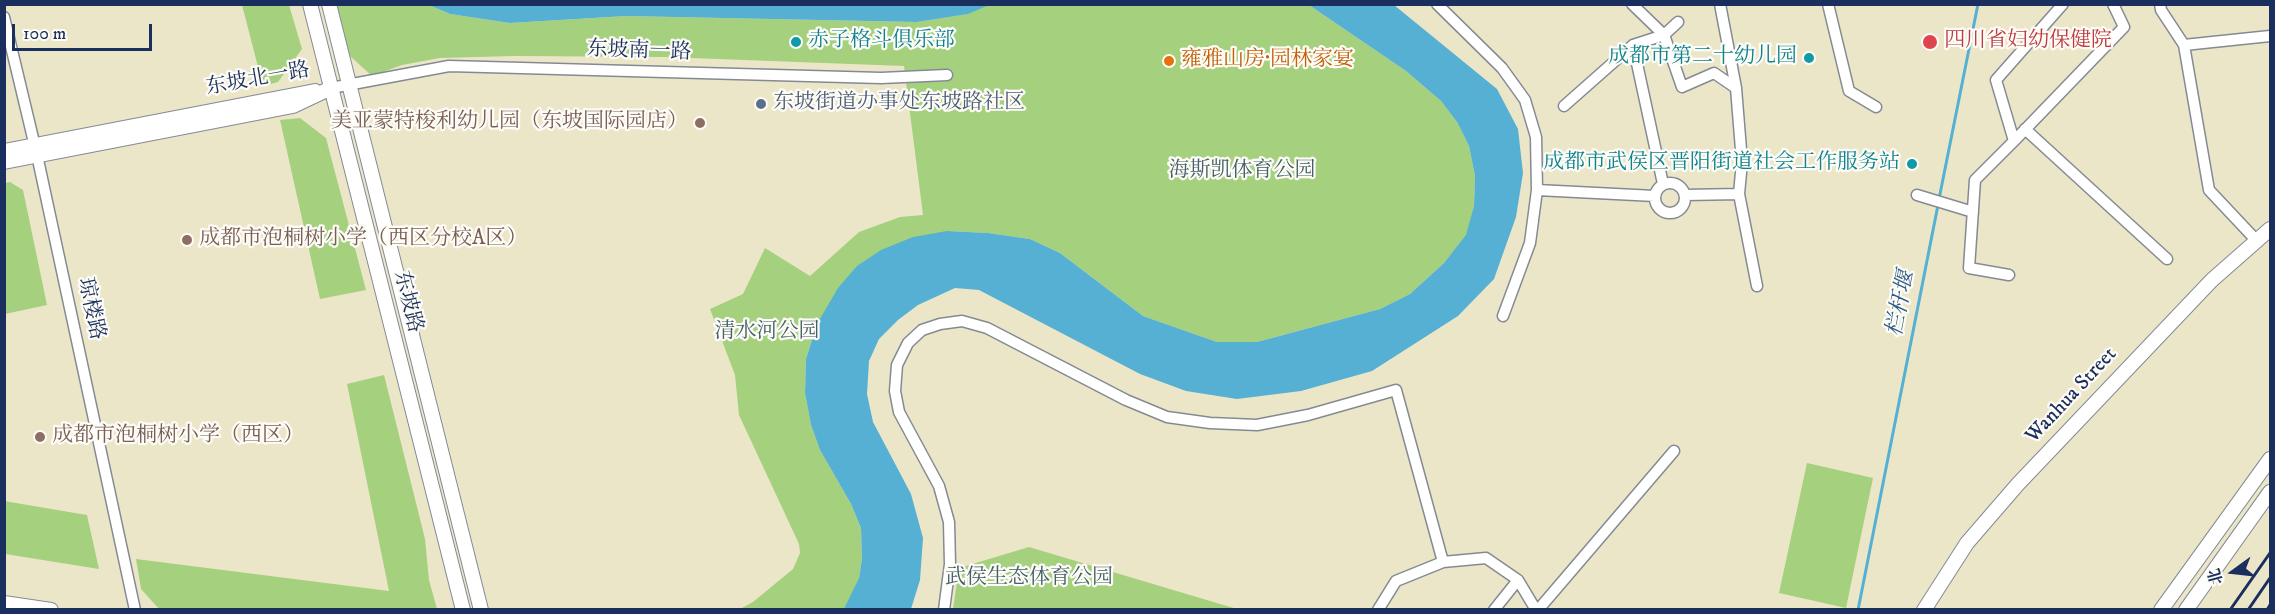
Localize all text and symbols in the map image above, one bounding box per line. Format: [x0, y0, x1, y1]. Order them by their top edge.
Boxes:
scale bar [15, 12, 154, 50]
text: 100 m [23, 23, 66, 45]
place label: 赤子格斗俱乐部 [808, 29, 955, 55]
place label: 四川省妇幼保健院 [1944, 29, 2112, 55]
marker: 四川省妇幼保健院 [1921, 33, 1939, 51]
marker: 赤子格斗俱乐部 [789, 35, 803, 49]
street label: 东坡南一路 [586, 38, 692, 66]
place label: 成都市第二十幼儿园 [1608, 45, 1797, 71]
place label: 雍雅山房·园林家宴 [1181, 48, 1354, 74]
marker: 成都市第二十幼儿园 [1802, 51, 1816, 65]
marker: 雍雅山房·园林家宴 [1162, 54, 1176, 68]
street label: 东坡北一路 [204, 58, 312, 102]
place label: 东坡街道办事处东坡路社区 [773, 91, 1025, 117]
marker: 东坡街道办事处东坡路社区 [754, 97, 768, 111]
place label: 美亚蒙特梭利幼儿园（东坡国际园店） [331, 110, 688, 136]
marker: 美亚蒙特梭利幼儿园（东坡国际园店） [693, 116, 707, 130]
place label: 成都市武侯区晋阳街道社会工作服务站 [1543, 151, 1900, 177]
marker: 成都市武侯区晋阳街道社会工作服务站 [1905, 157, 1919, 171]
park label: 海斯凯体育公园 [1169, 159, 1315, 185]
place label: 成都市泡桐树小学（西区分校A区） [199, 227, 527, 253]
marker: 成都市泡桐树小学（西区分校A区） [180, 233, 194, 247]
street label: 东坡路 [387, 268, 427, 336]
water label: 栏杆堰 [1883, 269, 1921, 339]
street label: 琼楼路 [71, 276, 109, 342]
park label: 清水河公园 [715, 320, 819, 346]
street label: Wanhua Street [2021, 343, 2123, 449]
place label: 成都市泡桐树小学（西区） [52, 424, 304, 450]
marker: 成都市泡桐树小学（西区） [33, 430, 47, 444]
north arrow [2203, 542, 2263, 602]
park label: 武侯生态体育公园 [945, 566, 1113, 592]
text: 北 [2204, 566, 2227, 587]

